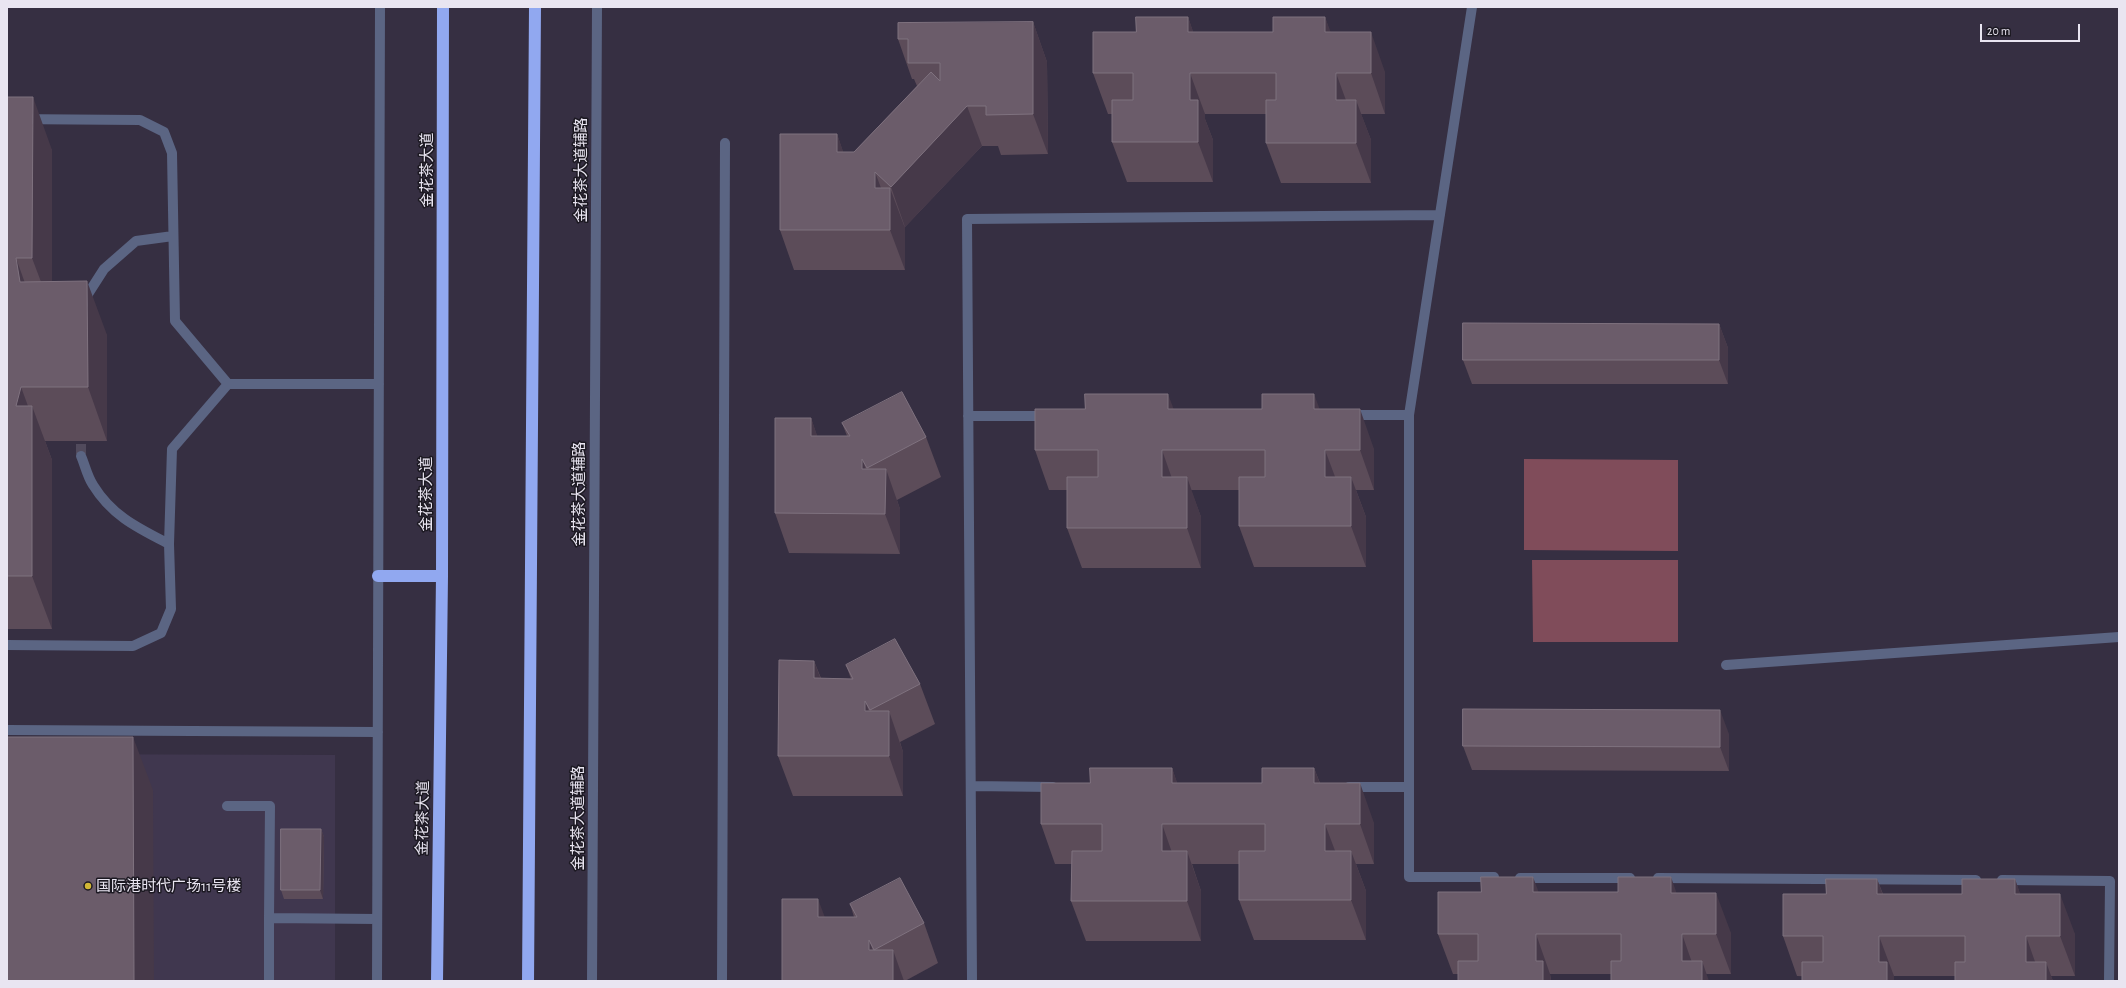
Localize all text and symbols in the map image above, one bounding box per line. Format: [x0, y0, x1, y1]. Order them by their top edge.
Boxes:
scale bar [1982, 16, 2082, 42]
text: 20 m [1987, 25, 2010, 37]
street label: 金花茶大道辅路 [572, 118, 590, 222]
street label: 金花茶大道 [418, 133, 436, 207]
street label: 金花茶大道辅路 [570, 442, 588, 546]
street label: 金花茶大道 [417, 457, 435, 531]
street label: 金花茶大道辅路 [569, 766, 587, 870]
street label: 金花茶大道 [413, 780, 433, 856]
place label: 国际港时代广场11号楼 [96, 877, 241, 895]
marker: 国际港时代广场11号楼 [83, 881, 93, 891]

